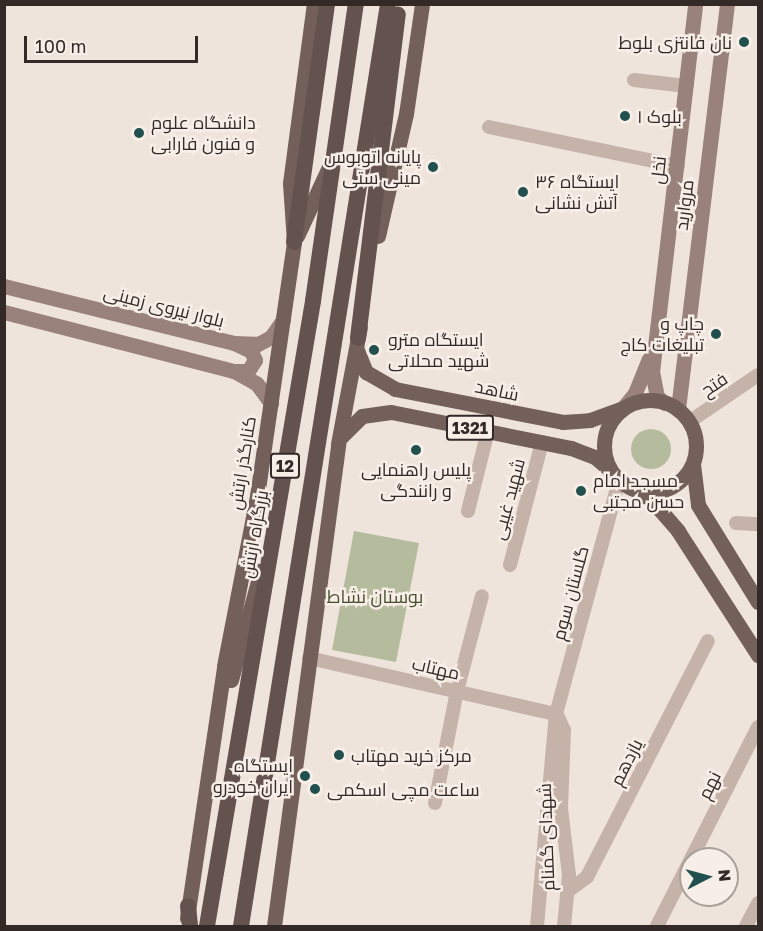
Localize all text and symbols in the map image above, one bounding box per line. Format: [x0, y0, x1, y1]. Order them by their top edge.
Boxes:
scale bar [27, 24, 201, 62]
place label: نان فانتزی بلوط [619, 31, 732, 53]
text: 100 m [35, 35, 86, 57]
marker: نان فانتزی بلوط [737, 35, 751, 49]
place label: ۱ بلوک [637, 105, 682, 127]
marker: ۱ بلوک [618, 109, 632, 123]
place label: دانشگاه علوم و فنون فارابی [151, 112, 256, 154]
marker: دانشگاه علوم و فنون فارابی [132, 126, 146, 140]
place label: پایانه اتوبوس مینی ستی [324, 146, 421, 188]
street label: نخل [646, 155, 670, 185]
marker: پایانه اتوبوس مینی ستی [426, 160, 440, 174]
place label: ایستگاه ۳۶ آتش نشانی [535, 171, 619, 213]
street label: مروارید [670, 178, 698, 232]
marker: ایستگاه ۳۶ آتش نشانی [516, 185, 530, 199]
street label: بلوار نیروی زمینی [101, 281, 227, 331]
place label: چاپ و تبلیغات کاج [621, 313, 704, 356]
marker: چاپ و تبلیغات کاج [709, 327, 723, 341]
place label: ایستگاه مترو شهید محلاتی [388, 329, 489, 372]
marker: ایستگاه مترو شهید محلاتی [365, 341, 383, 359]
street label: فتح [697, 367, 731, 401]
street label: شاهد [473, 375, 521, 405]
street label: کنارگذر ارتش [224, 415, 260, 511]
road number: 1321 [446, 415, 494, 441]
marker: پلیس راهنمایی و رانندگی [409, 443, 423, 457]
road number: 12 [270, 453, 300, 479]
street label: شهید غیبی [487, 456, 529, 542]
place label: پلیس راهنمایی و رانندگی [361, 459, 471, 502]
place label: مسجد امام حسن مجتبی [593, 470, 684, 512]
marker: مسجد امام حسن مجتبی [574, 484, 588, 498]
street label: بزرگراه ارتش [236, 488, 272, 580]
street label: گلستان سوم [547, 543, 593, 643]
park label: بوستان نشاط [327, 585, 423, 607]
street label: مهتاب [410, 652, 462, 684]
street label: یازدهم [605, 735, 647, 789]
place label: مرکز خرید مهتاب [351, 744, 472, 766]
marker: مرکز خرید مهتاب [332, 748, 346, 762]
place label: ایستگاه ایران خودرو [213, 755, 293, 798]
street label: نهم [693, 767, 725, 803]
marker: ایستگاه ایران خودرو [298, 769, 312, 783]
place label: ساعت مچی اسکمی [327, 778, 480, 800]
marker: ساعت مچی اسکمی [308, 782, 322, 796]
street label: شهدای گمنام [533, 783, 559, 891]
north arrow [679, 847, 739, 907]
text: N [714, 868, 735, 882]

